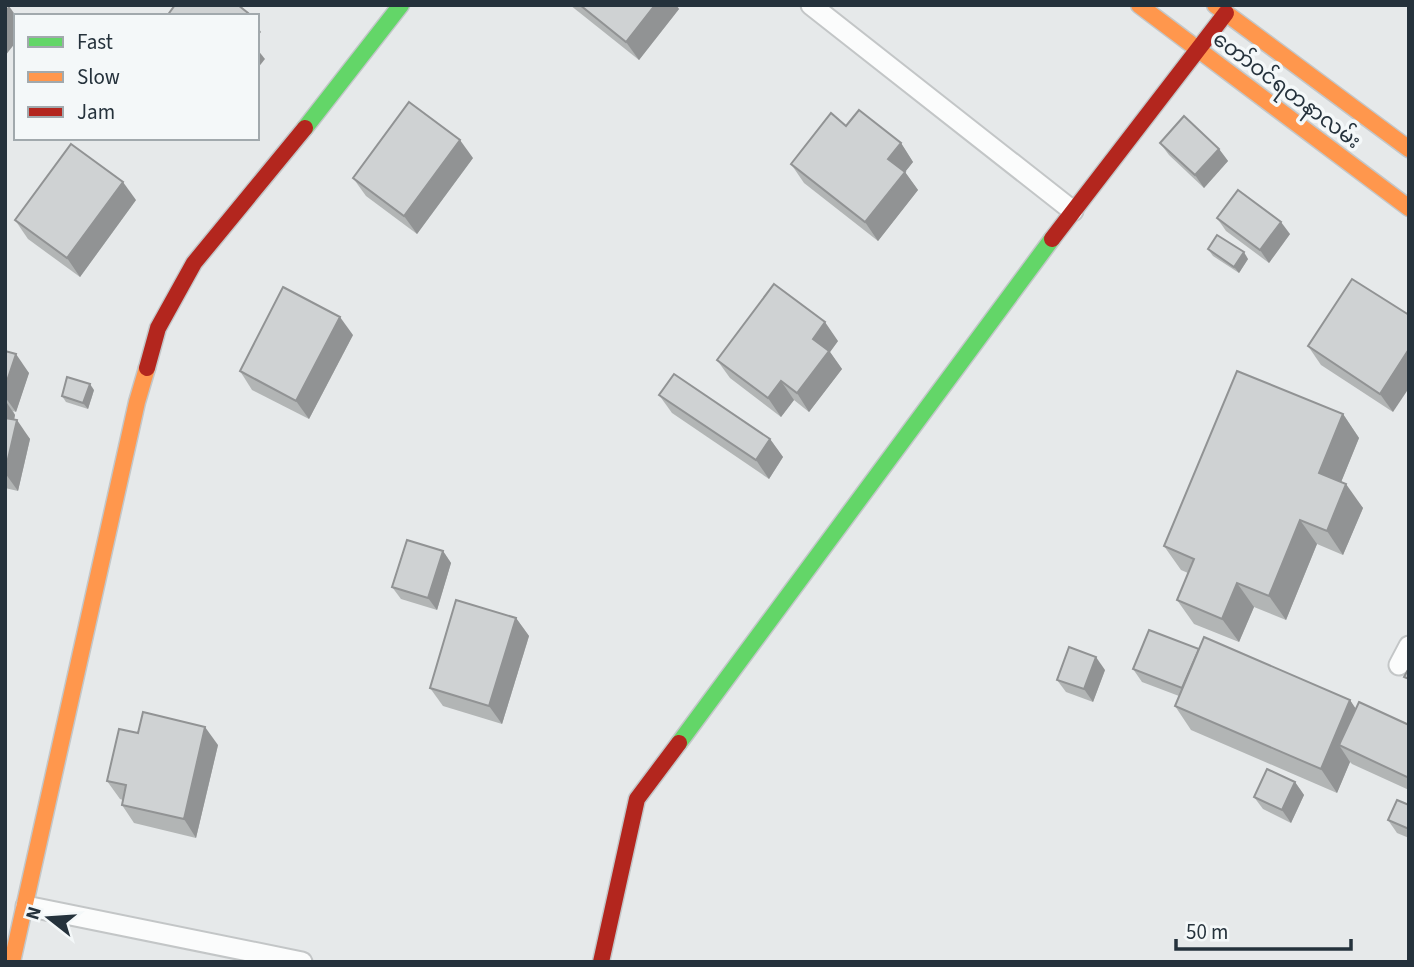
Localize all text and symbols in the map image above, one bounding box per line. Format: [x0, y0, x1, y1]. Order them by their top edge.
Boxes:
legend [14, 14, 259, 140]
street label: တော်ဝင်ရတနာလမ်း [1205, 23, 1368, 157]
text: Fast [77, 27, 113, 57]
text: Slow [77, 62, 120, 92]
text: Jam [77, 97, 115, 127]
north arrow [14, 883, 84, 953]
text: N [19, 903, 49, 923]
scale bar [1176, 908, 1351, 952]
text: 50 m [1186, 917, 1228, 947]

